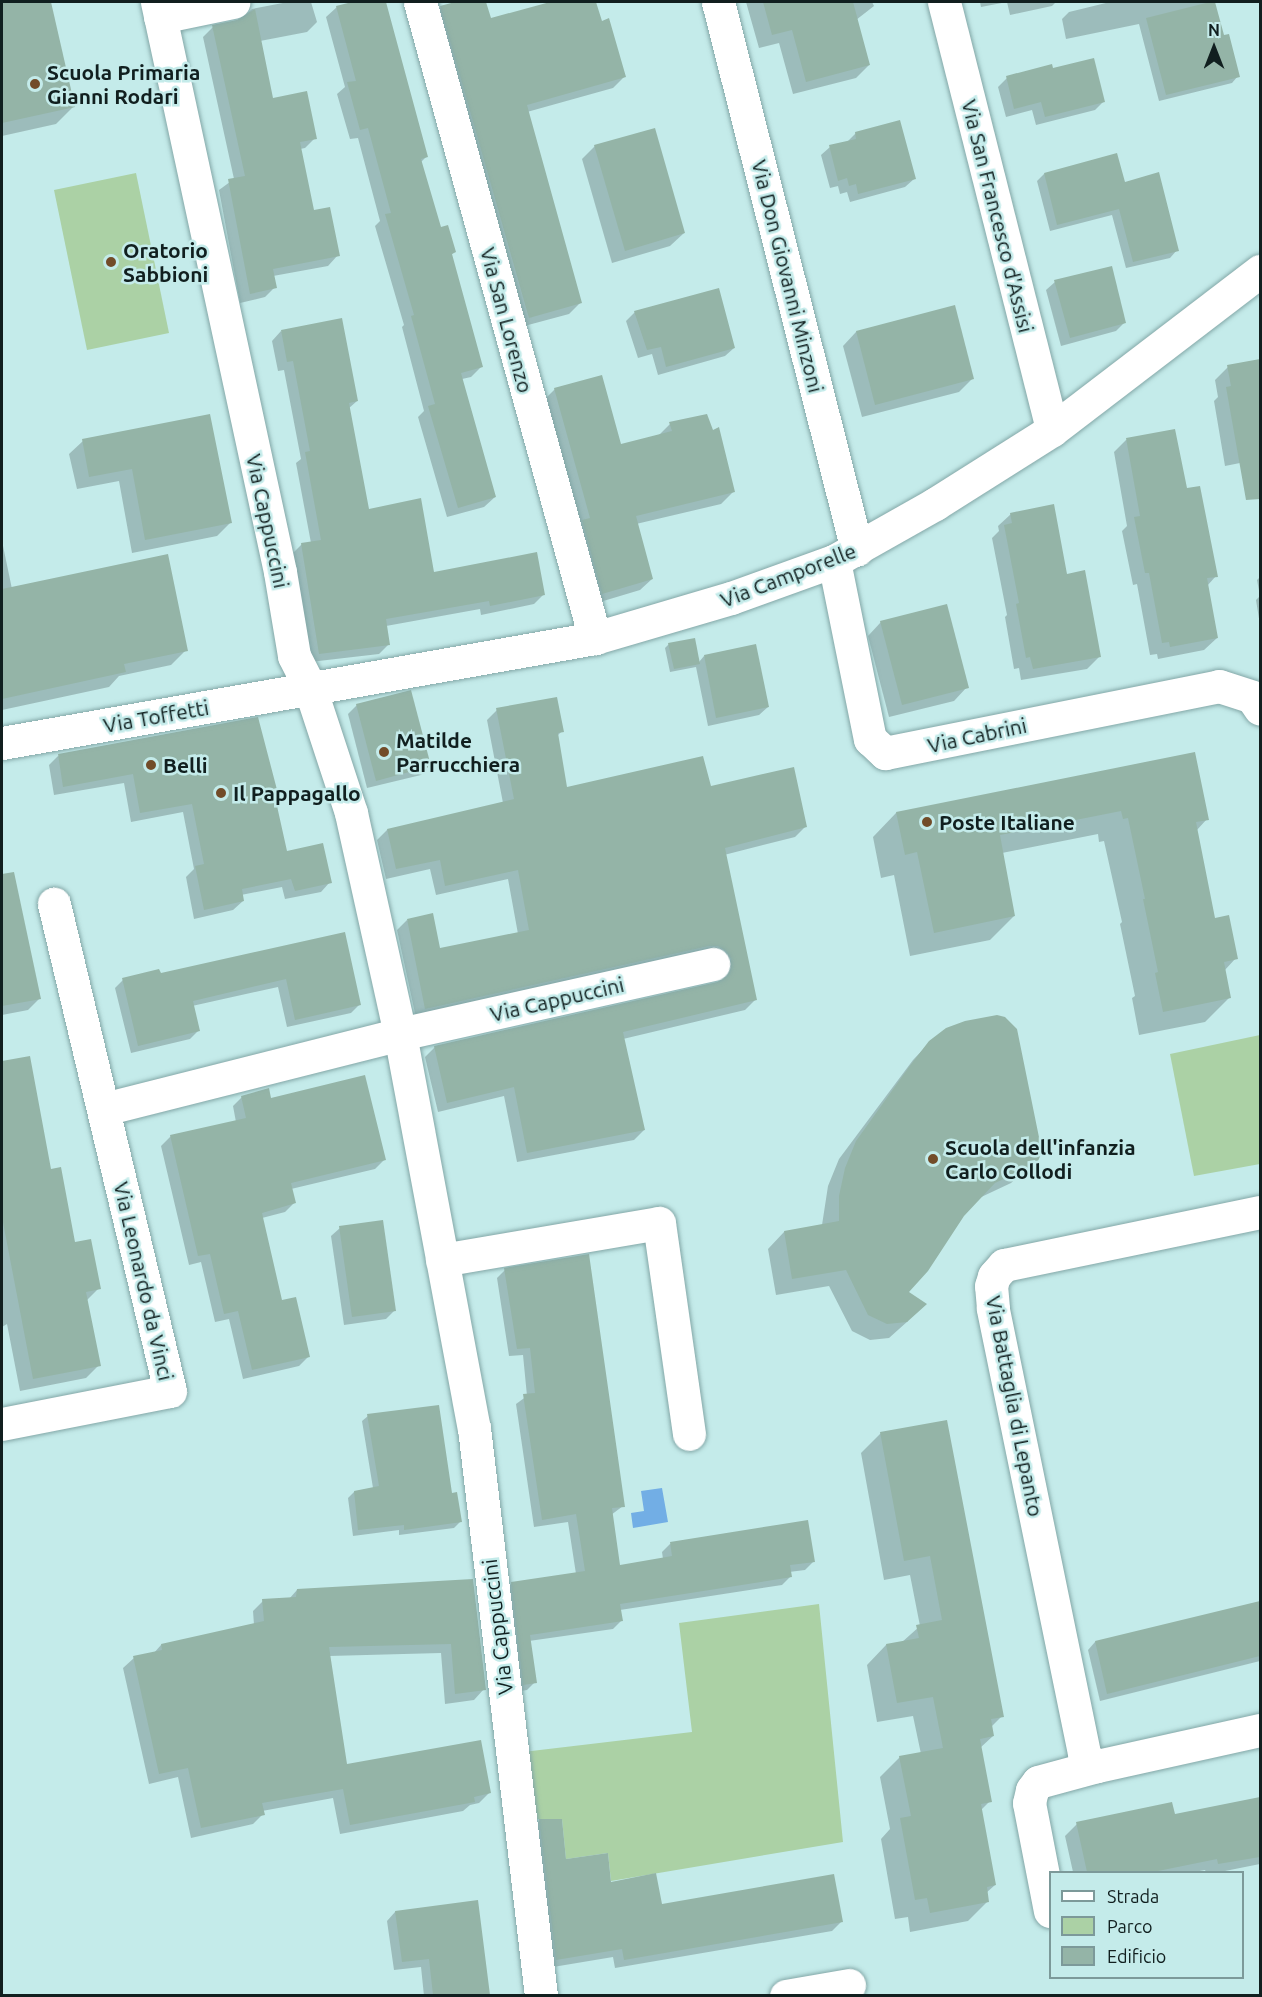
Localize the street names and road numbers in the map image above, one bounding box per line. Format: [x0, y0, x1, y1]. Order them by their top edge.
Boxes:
street label: Via San Francesco d'Assisi [957, 97, 1039, 335]
street label: Via Don Giovanni Minzoni [747, 157, 829, 395]
street label: Via San Lorenzo [475, 245, 539, 395]
street label: Via Cappuccini [241, 452, 295, 590]
street label: Via Camporelle [717, 538, 859, 612]
street label: Via Toffetti [101, 694, 211, 738]
street label: Via Cabrini [925, 712, 1029, 758]
street label: Via Cappuccini [488, 971, 626, 1027]
street label: Via Leonardo da Vinci [109, 1179, 179, 1383]
street label: Via Battaglia di Lepanto [981, 1293, 1049, 1519]
street label: Via Cappuccini [476, 1558, 518, 1696]

